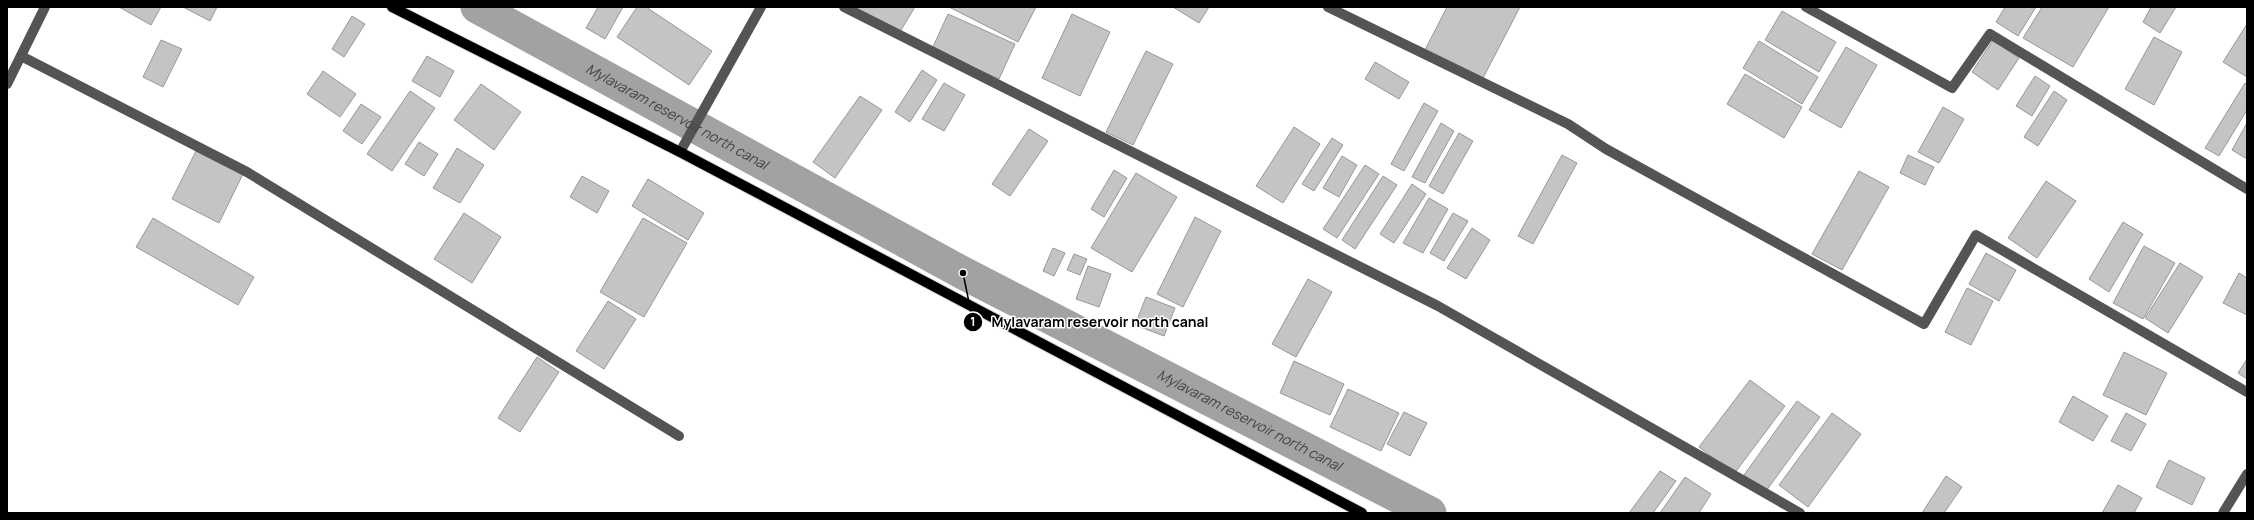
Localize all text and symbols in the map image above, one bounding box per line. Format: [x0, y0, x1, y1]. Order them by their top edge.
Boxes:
water label: Mylavaram reservoir north canal [583, 58, 773, 174]
callout: Mylavaram reservoir north canal [963, 309, 1216, 335]
text: Mylavaram reservoir north canal [992, 312, 1208, 331]
text: 1 [970, 313, 976, 330]
water label: Mylavaram reservoir north canal [1154, 364, 1347, 476]

